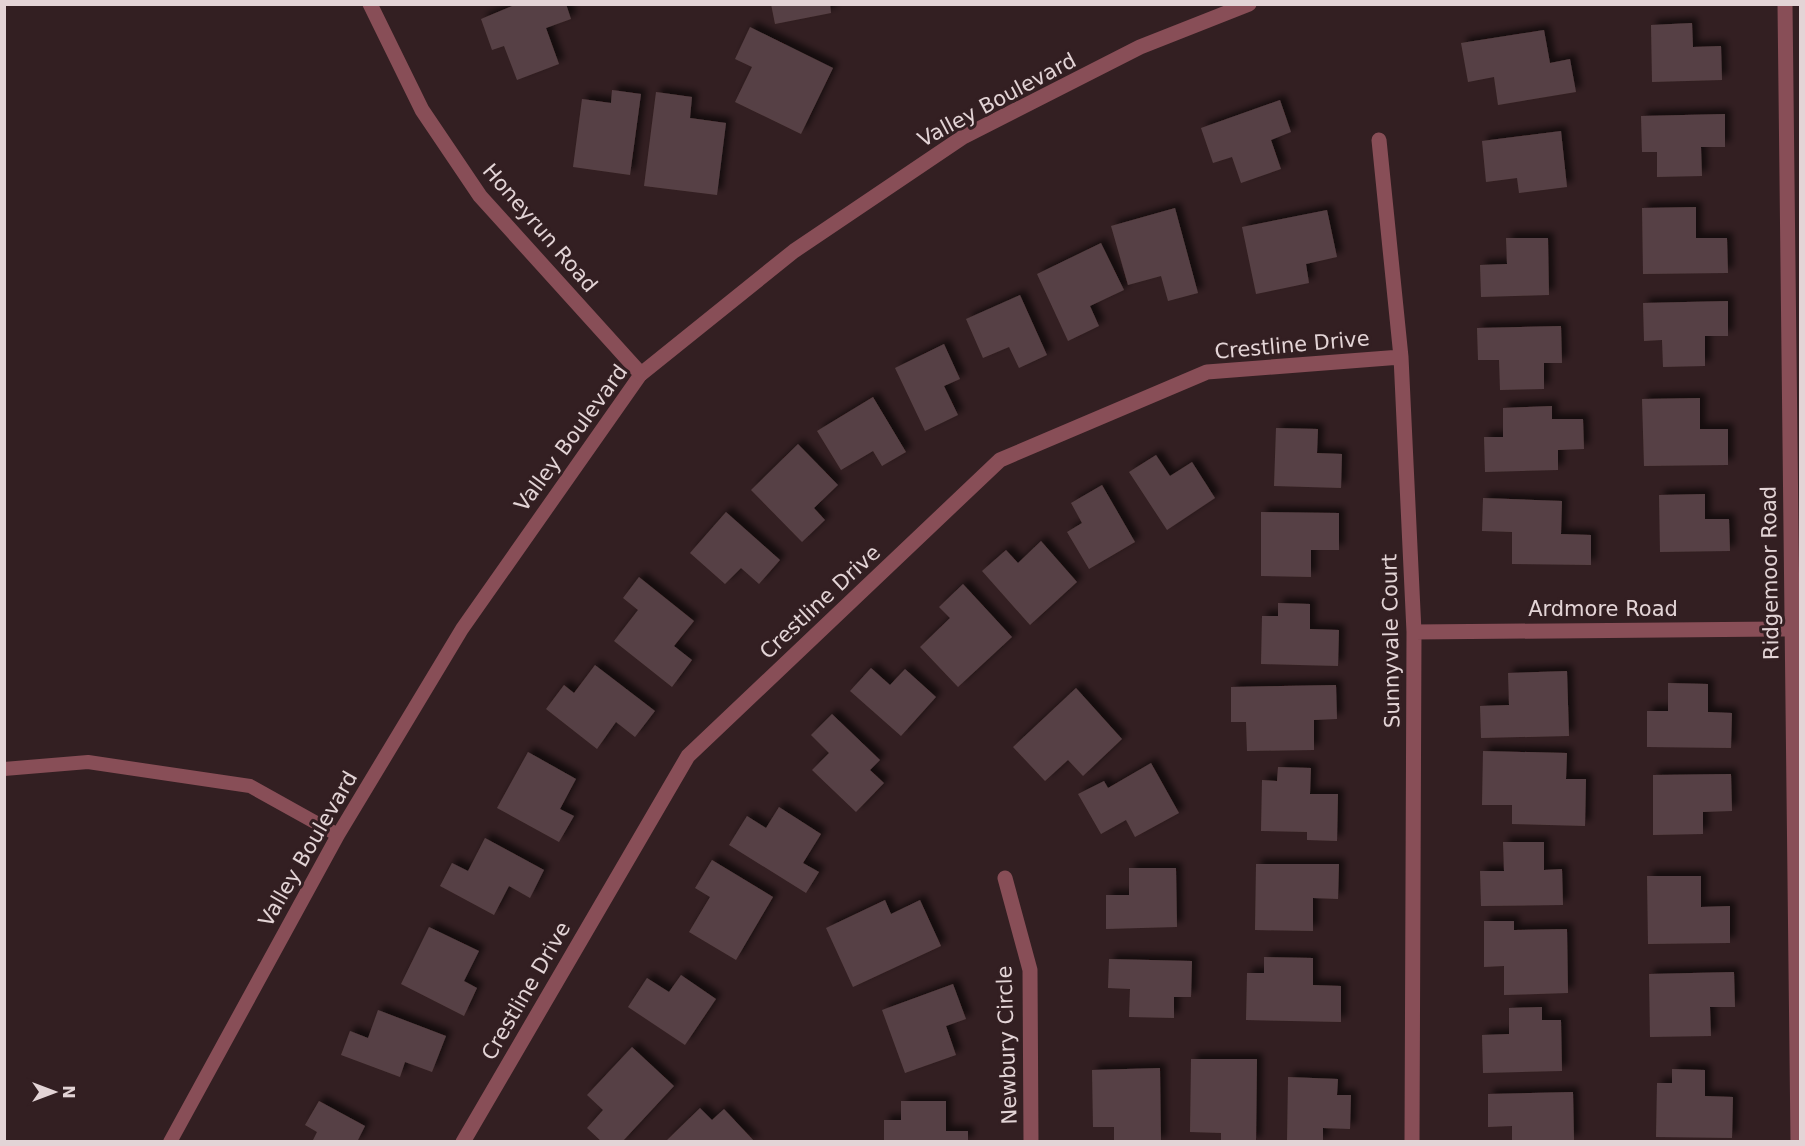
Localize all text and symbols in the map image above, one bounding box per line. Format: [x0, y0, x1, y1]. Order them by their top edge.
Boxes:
street label: Valley Boulevard [914, 48, 1080, 152]
street label: Honeyrun Road [478, 159, 602, 297]
street label: Crestline Drive [1213, 326, 1371, 364]
street label: Valley Boulevard [510, 360, 632, 516]
street label: Ridgemoor Road [1756, 486, 1784, 660]
street label: Crestline Drive [755, 540, 885, 664]
street label: Sunnyvale Court [1377, 554, 1405, 728]
street label: Ardmore Road [1528, 597, 1678, 621]
street label: Valley Boulevard [254, 767, 362, 931]
street label: Crestline Drive [477, 918, 575, 1064]
street label: Newbury Circle [992, 965, 1022, 1125]
north arrow [24, 1062, 84, 1122]
text: N [59, 1085, 78, 1099]

